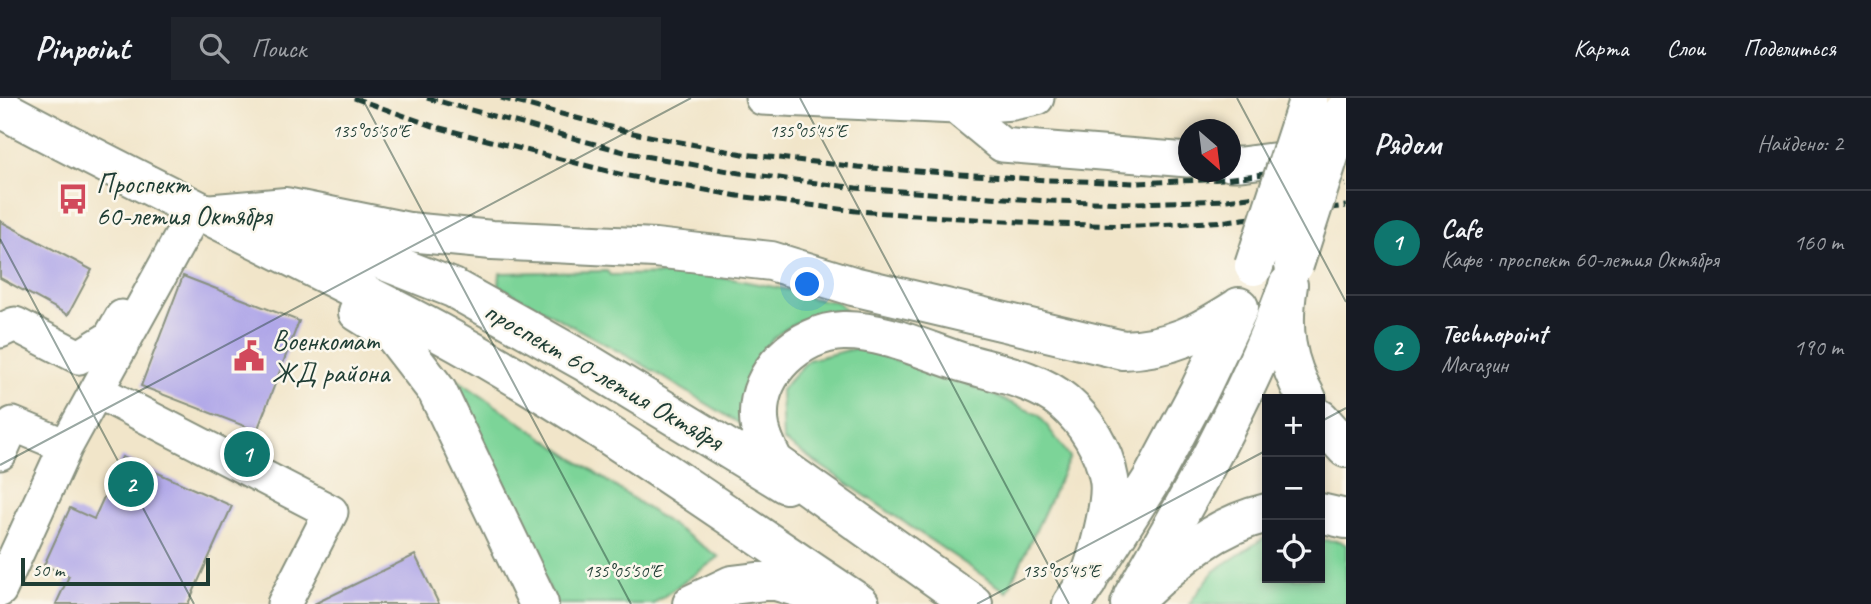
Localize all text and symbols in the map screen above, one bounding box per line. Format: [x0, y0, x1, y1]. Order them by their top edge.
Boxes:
search box [171, 17, 661, 80]
text: Pinpoint [35, 27, 129, 69]
icon: search [195, 29, 233, 67]
text: Поиск [251, 32, 306, 65]
text: Карта [1574, 33, 1628, 63]
text: Слои [1666, 33, 1705, 63]
text: Поделиться [1743, 33, 1836, 63]
north arrow [1178, 119, 1241, 182]
text: 135°05'50"E [332, 120, 412, 142]
text: 135°05'45"E [769, 120, 849, 142]
text: Рядом [1374, 125, 1441, 163]
text: Найдено: 2 [1757, 129, 1843, 158]
place label: Проспект 60-летия Октября [96, 166, 274, 233]
bus stop icon: Проспект 60-летия Октября [56, 182, 90, 216]
text: Cafe [1441, 212, 1481, 245]
text: 1 [1392, 228, 1402, 257]
text: 160 m [1794, 228, 1843, 257]
text: Кафе · проспект 60-летия Октября [1441, 245, 1719, 274]
your location [790, 267, 824, 301]
street label: проспект 60-летия Октября [478, 293, 731, 459]
text: Technopoint [1441, 317, 1547, 350]
place label: Военкомат ЖД района [272, 323, 391, 390]
text: 2 [1392, 333, 1402, 362]
text: 190 m [1794, 333, 1843, 362]
public building icon: Военкомат ЖД района [232, 339, 266, 373]
text: Магазин [1441, 350, 1508, 379]
map controls [1262, 394, 1325, 583]
button: + [1262, 394, 1325, 457]
pin: 1 [224, 428, 270, 480]
button: − [1262, 457, 1325, 520]
pin: 2 [108, 458, 154, 510]
button: locate [1262, 520, 1325, 583]
scale bar [21, 555, 210, 587]
text: 50 m [32, 558, 64, 582]
text: 135°05'50"E [584, 560, 664, 582]
text: 135°05'45"E [1022, 560, 1102, 582]

